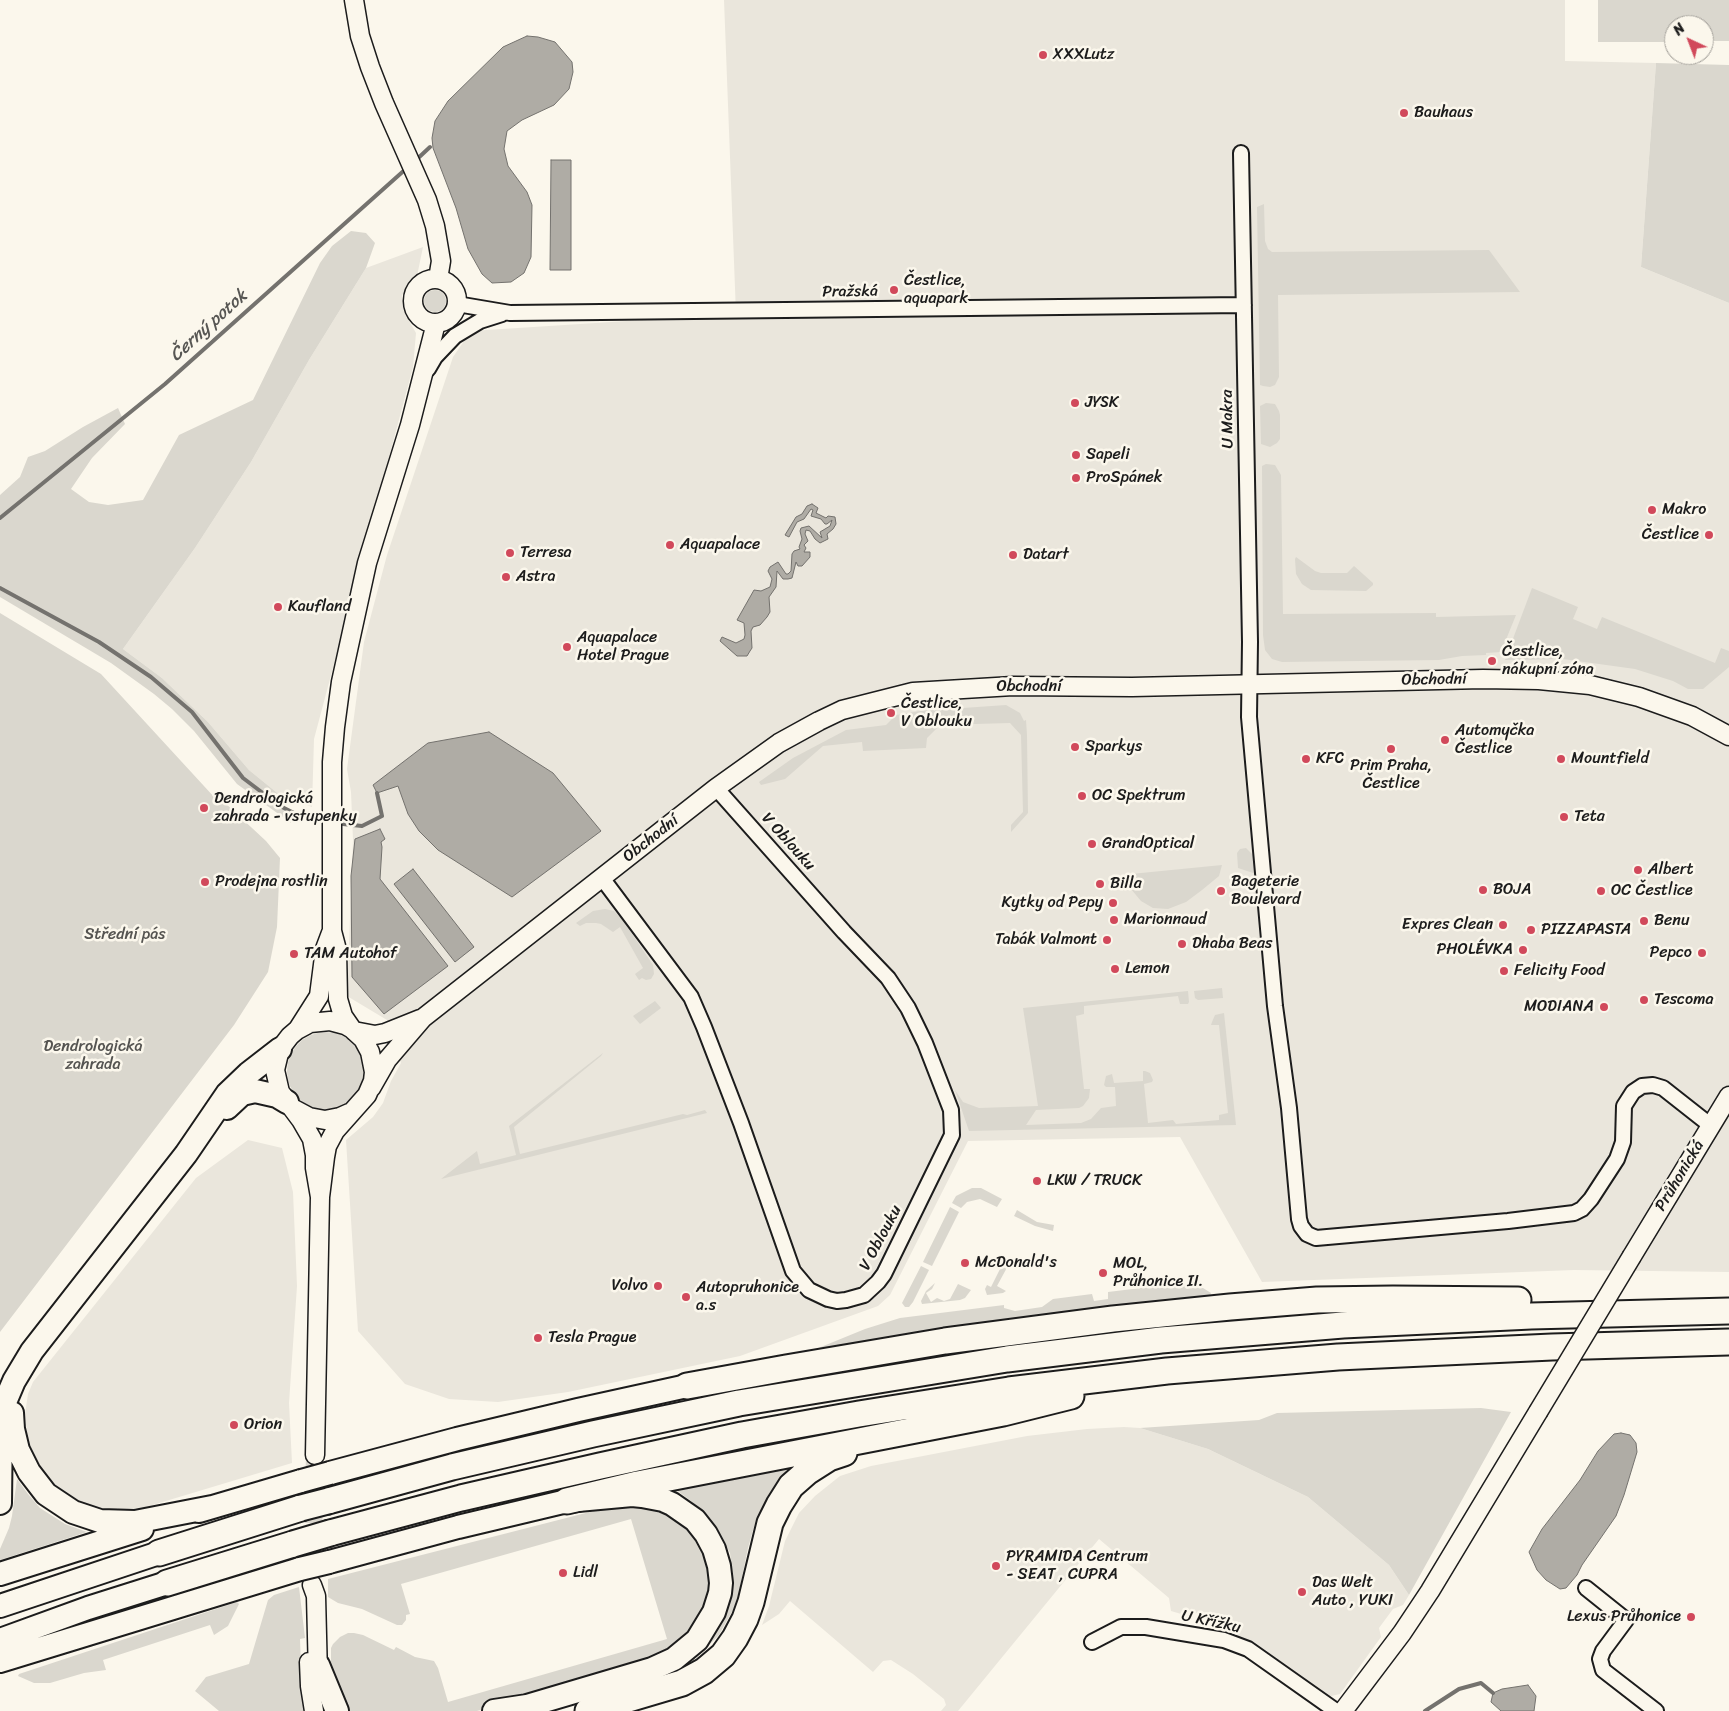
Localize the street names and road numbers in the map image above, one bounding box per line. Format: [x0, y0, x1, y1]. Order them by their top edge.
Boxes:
street label: Pražská [822, 282, 878, 302]
street label: U Makra [1218, 389, 1238, 449]
street label: Obchodní [1401, 670, 1467, 690]
street label: Obchodní [996, 677, 1062, 697]
street label: V Oblouku [757, 809, 819, 875]
street label: Obchodní [619, 811, 683, 867]
street label: Průhonická [1651, 1137, 1709, 1215]
street label: V Oblouku [856, 1202, 906, 1274]
street label: U Křížku [1180, 1606, 1242, 1638]

